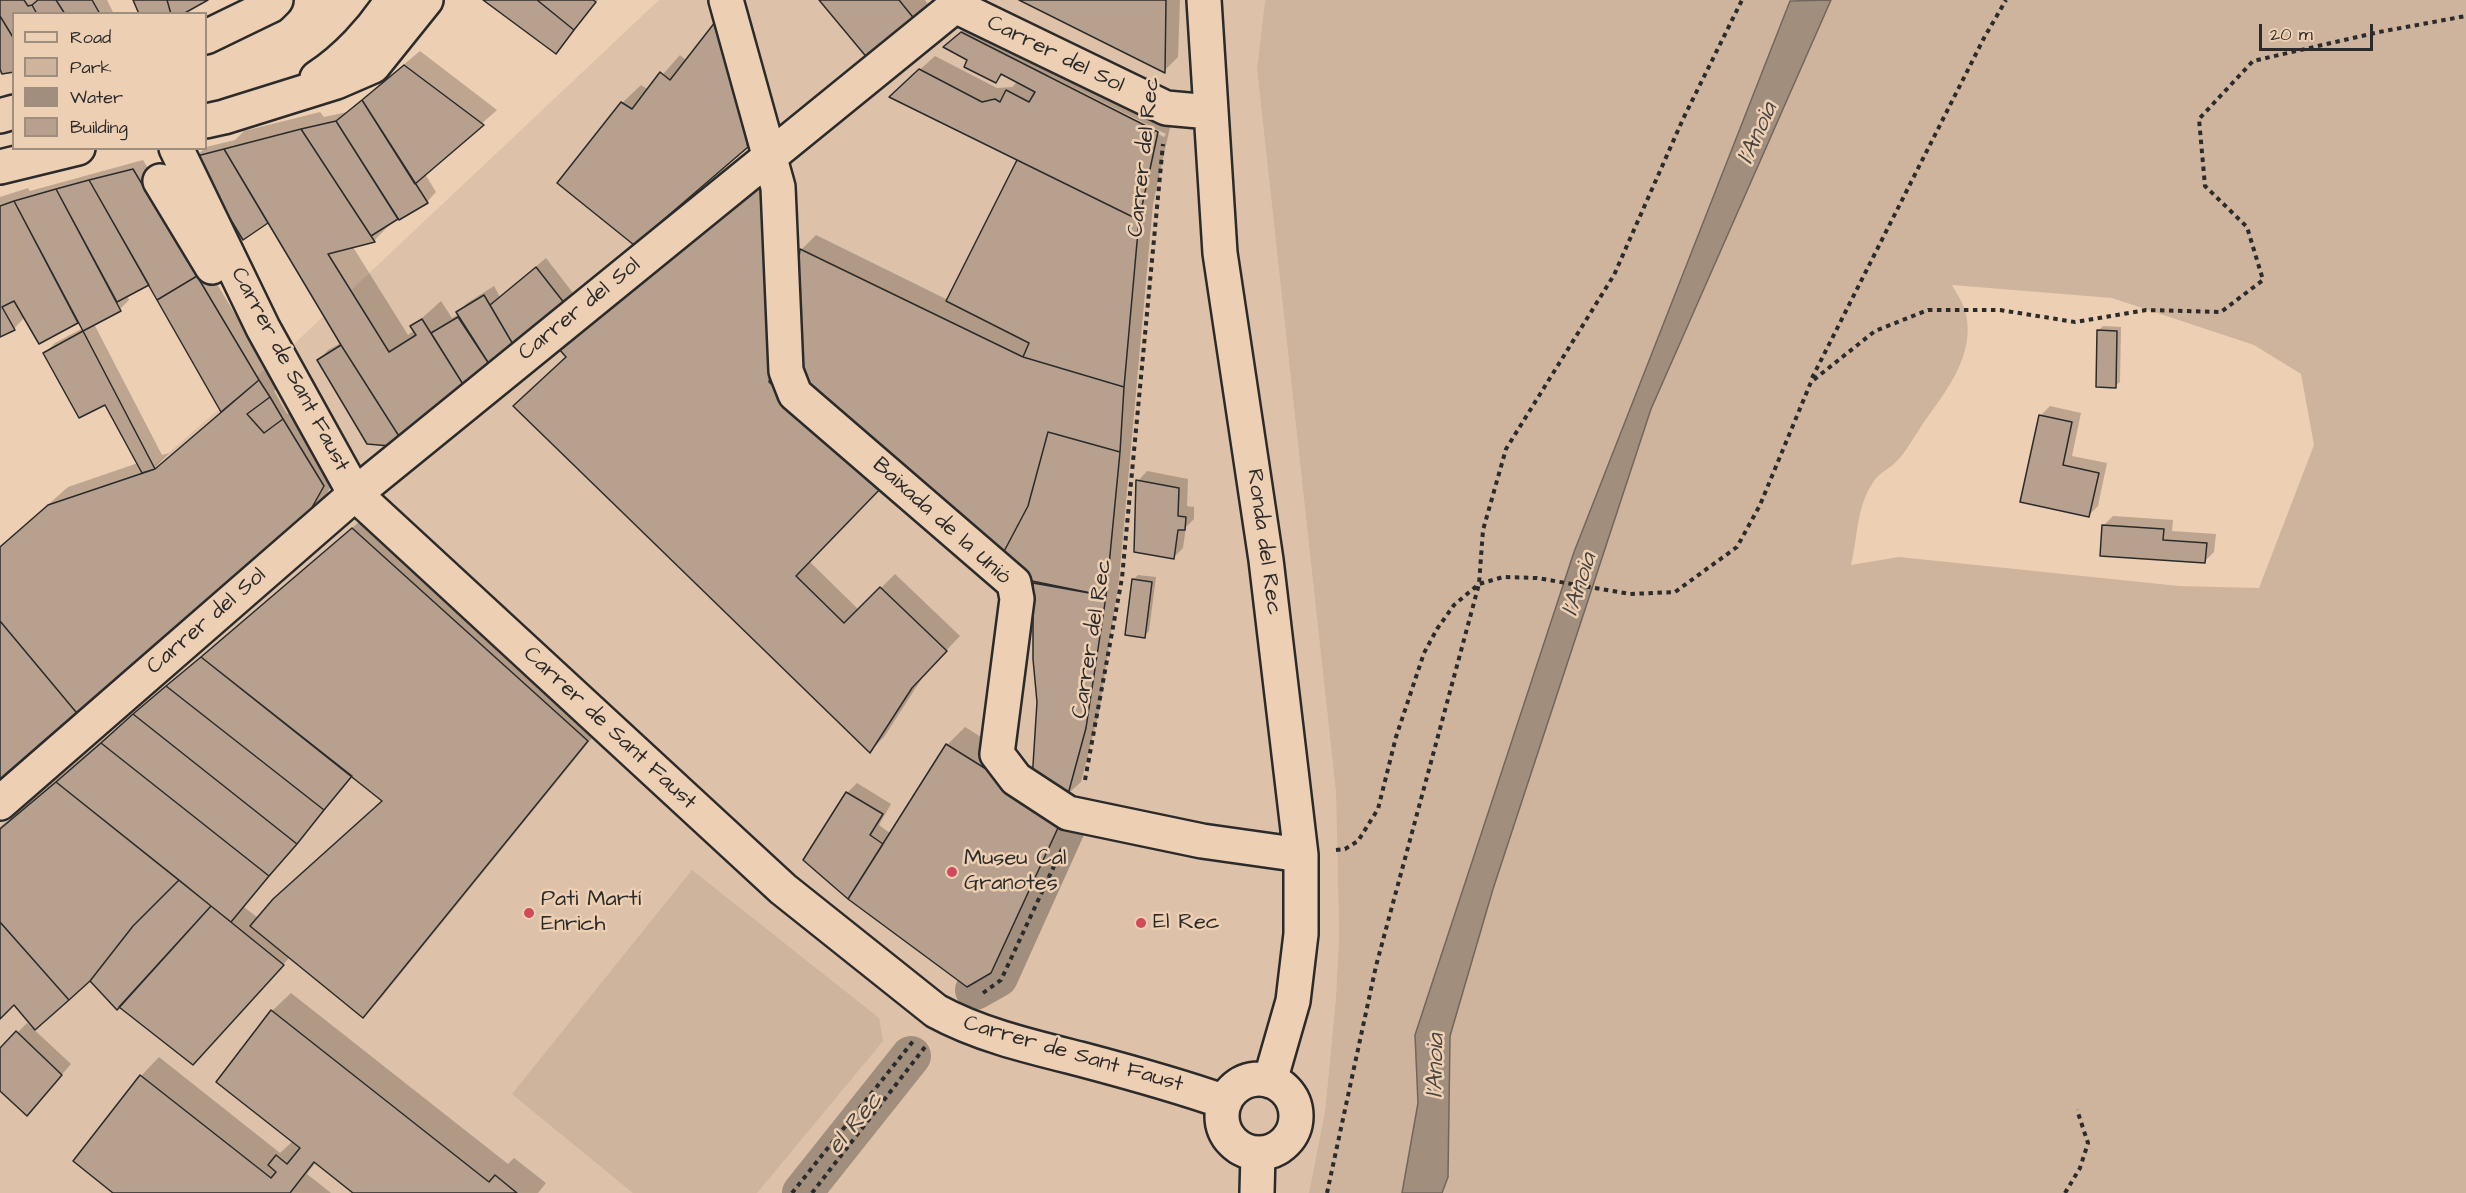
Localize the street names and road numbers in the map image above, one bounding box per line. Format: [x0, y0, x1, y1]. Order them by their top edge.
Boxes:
street label: Carrer del Sol [982, 10, 1128, 100]
street label: Carrer del Rec [1123, 76, 1167, 238]
street label: Carrer del Sol [514, 253, 646, 367]
street label: Carrer de Sant Faust [224, 263, 354, 477]
street label: Baixada de la Unió [866, 453, 1016, 591]
street label: Ronda del Rec [1240, 467, 1286, 617]
street label: Carrer del Rec [1067, 557, 1119, 721]
street label: Carrer del Sol [142, 563, 272, 681]
street label: Carrer de Sant Faust [517, 642, 701, 816]
street label: Carrer de Sant Faust [960, 1011, 1186, 1099]

